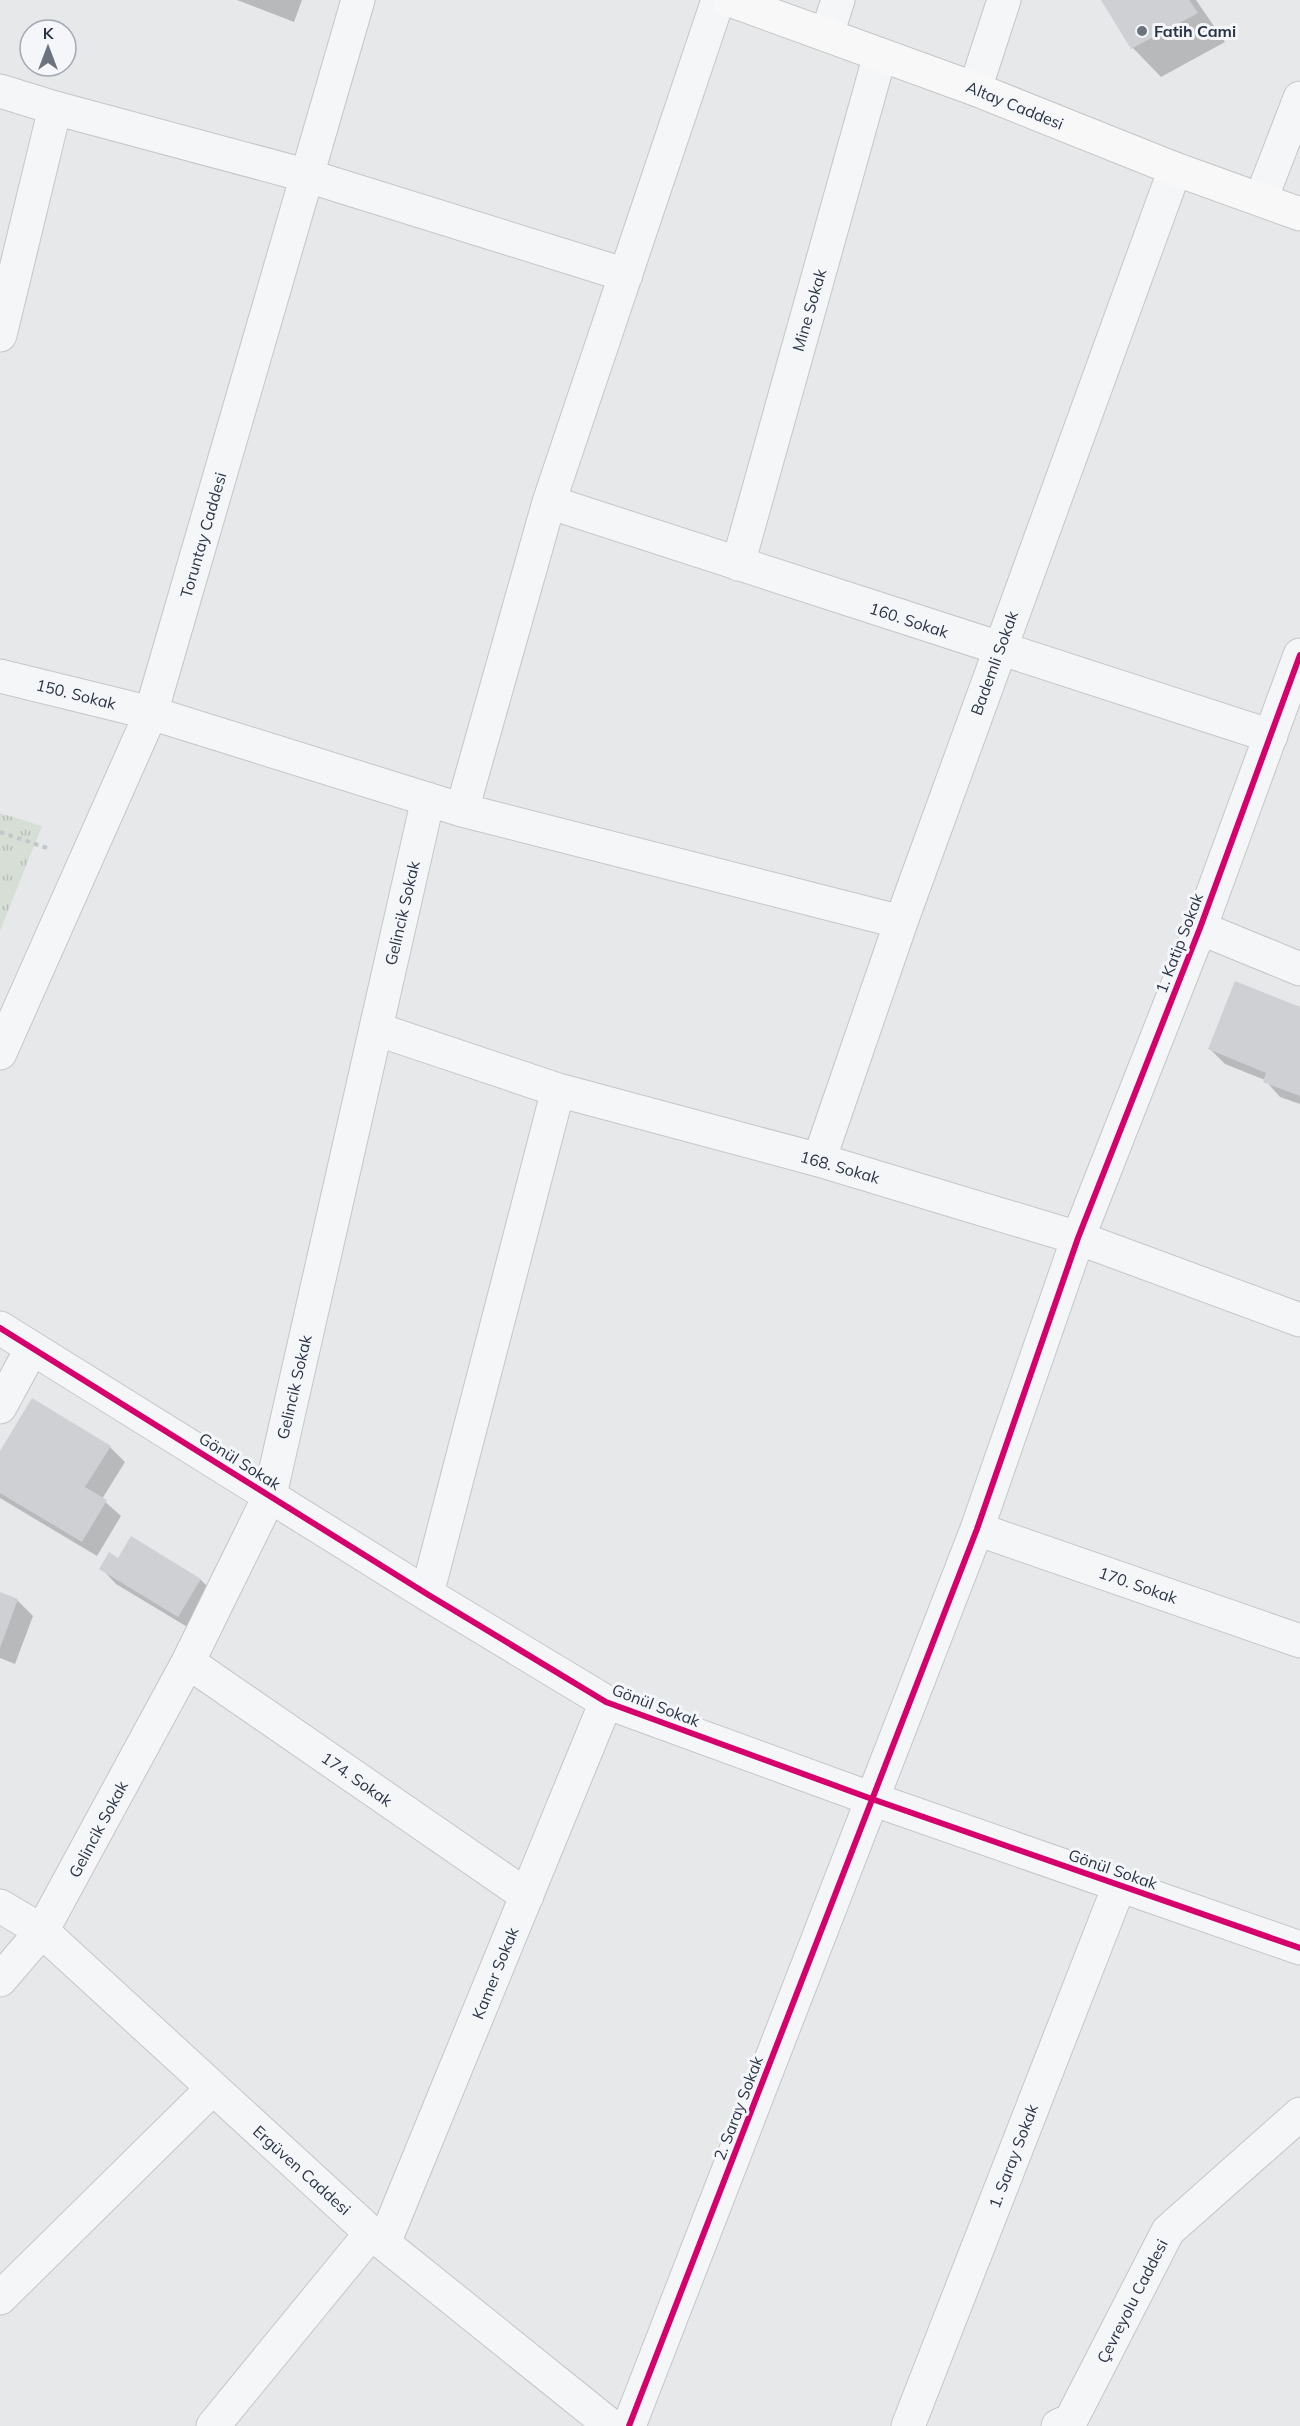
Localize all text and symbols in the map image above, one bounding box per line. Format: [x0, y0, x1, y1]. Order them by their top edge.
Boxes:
north arrow [18, 18, 78, 78]
place label: Fatih Cami [1154, 21, 1236, 41]
text: K [43, 23, 55, 43]
marker: Fatih Cami [1135, 24, 1149, 38]
street label: Altay Caddesi [963, 76, 1067, 134]
street label: Mine Sokak [788, 266, 831, 354]
street label: Toruntay Caddesi [176, 470, 230, 600]
street label: 160. Sokak [867, 598, 952, 642]
street label: Bademli Sokak [966, 607, 1022, 718]
street label: 150. Sokak [34, 674, 119, 714]
street label: Gelincik Sokak [380, 858, 424, 967]
street label: 1. Katip Sokak [1151, 889, 1208, 996]
street label: 168. Sokak [798, 1146, 883, 1188]
street label: Gelincik Sokak [272, 1332, 316, 1441]
street label: Gönül Sokak [195, 1428, 285, 1494]
street label: 170. Sokak [1096, 1562, 1181, 1608]
street label: Gönül Sokak [609, 1679, 703, 1731]
street label: 174. Sokak [318, 1747, 397, 1811]
street label: Gelincik Sokak [64, 1777, 132, 1881]
street label: Gönül Sokak [1066, 1844, 1161, 1894]
street label: Kamer Sokak [467, 1923, 523, 2022]
street label: 2. Saray Sokak [709, 2052, 767, 2163]
street label: 1. Saray Sokak [984, 2100, 1042, 2211]
street label: Ergüven Caddesi [249, 2121, 355, 2219]
street label: Çevreyolu Caddesi [1092, 2236, 1172, 2366]

